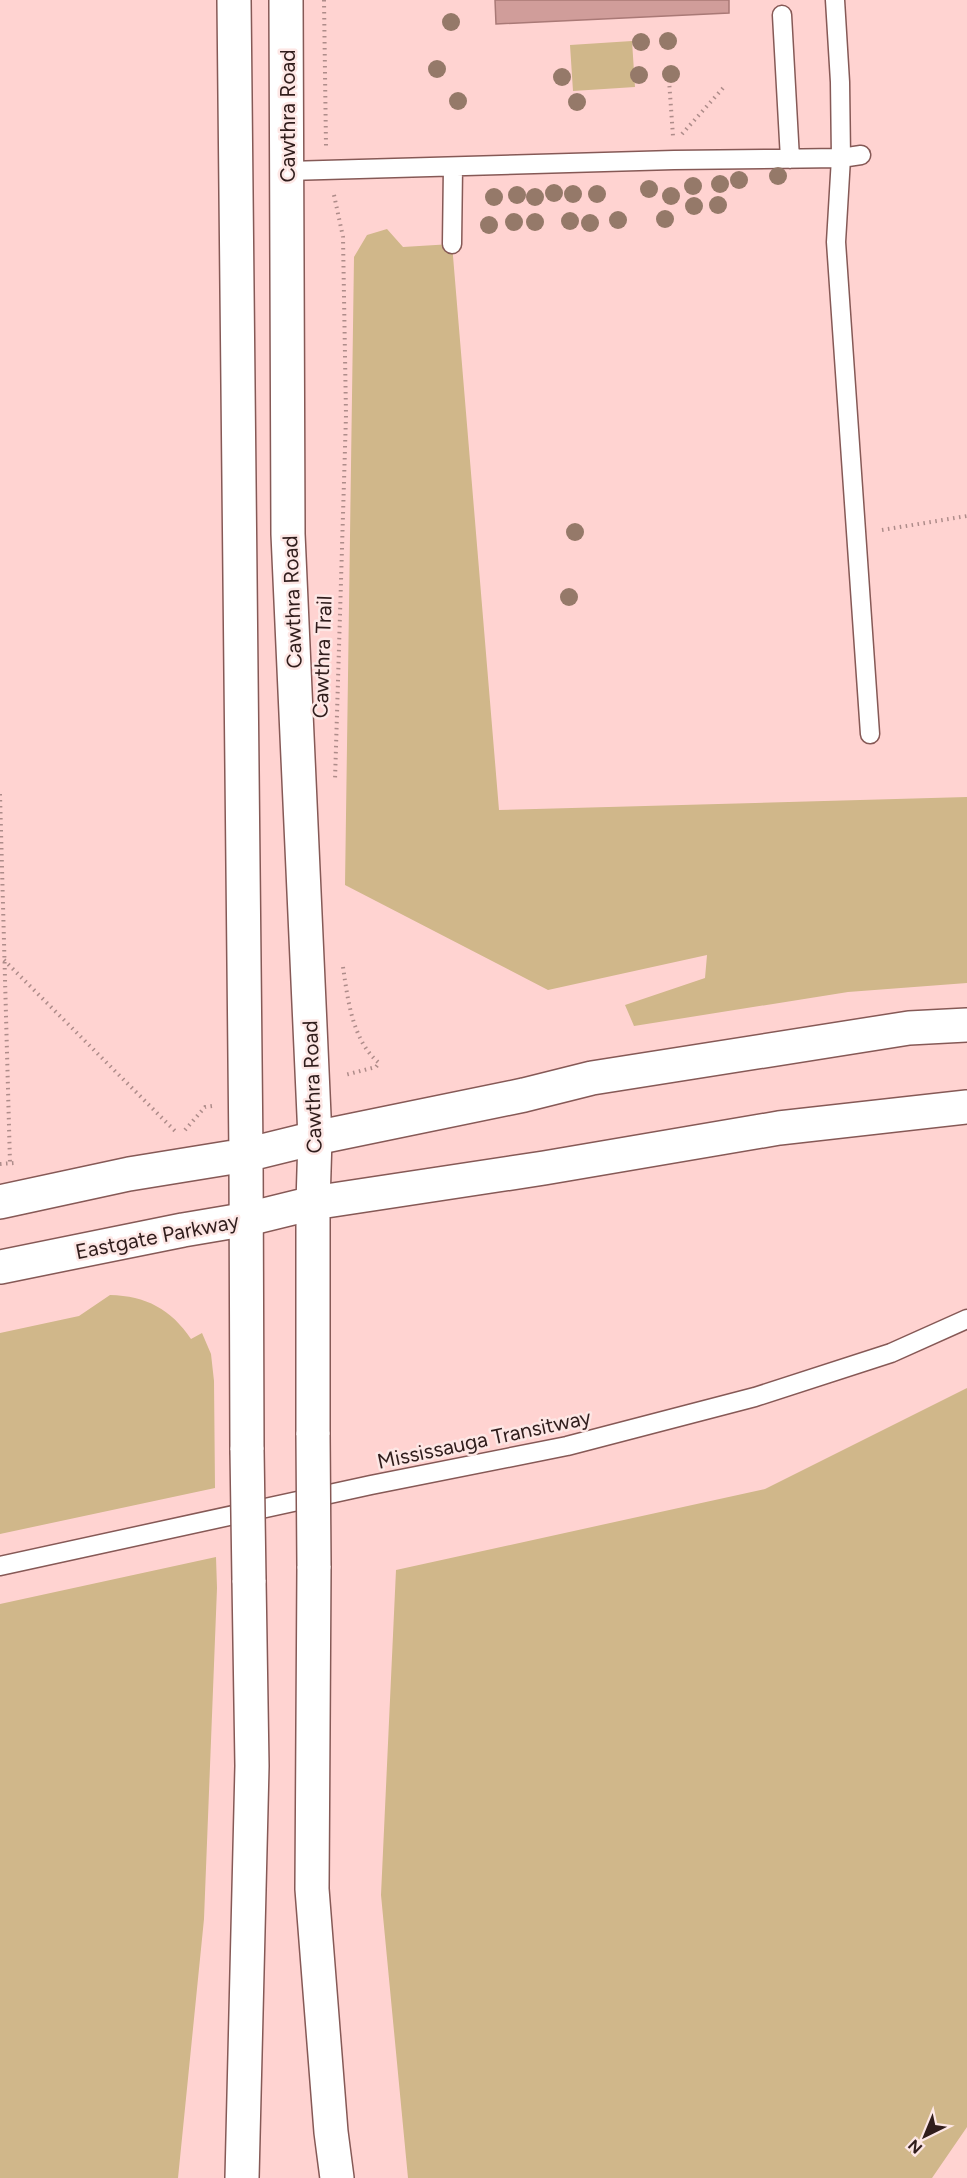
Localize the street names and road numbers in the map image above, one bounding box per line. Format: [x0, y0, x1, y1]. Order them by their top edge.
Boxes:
street label: Cawthra Road [275, 49, 300, 183]
street label: Cawthra Road [277, 535, 307, 669]
street label: Cawthra Trail [307, 595, 337, 719]
street label: Cawthra Road [297, 1020, 327, 1154]
street label: Eastgate Parkway [73, 1208, 241, 1264]
street label: Mississauga Transitway [375, 1404, 593, 1474]

